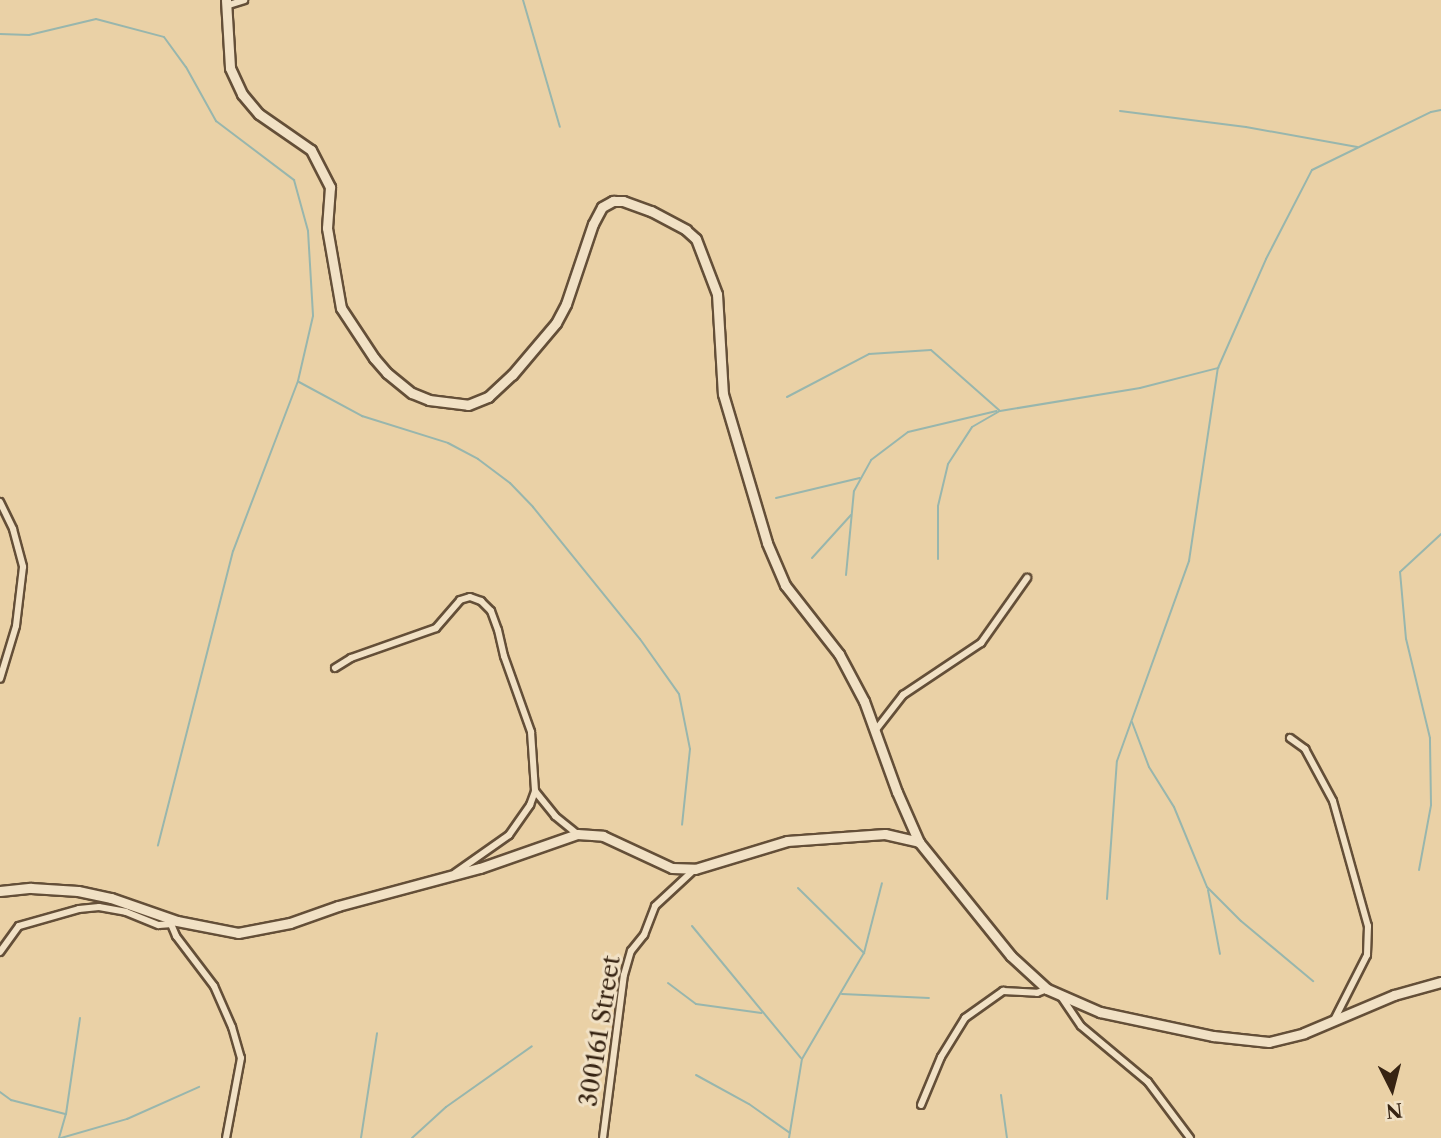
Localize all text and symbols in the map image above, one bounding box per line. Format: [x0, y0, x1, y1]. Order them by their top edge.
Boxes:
street label: 300161 Street [574, 954, 626, 1108]
north arrow [1357, 1054, 1427, 1124]
text: N [1385, 1098, 1404, 1123]

